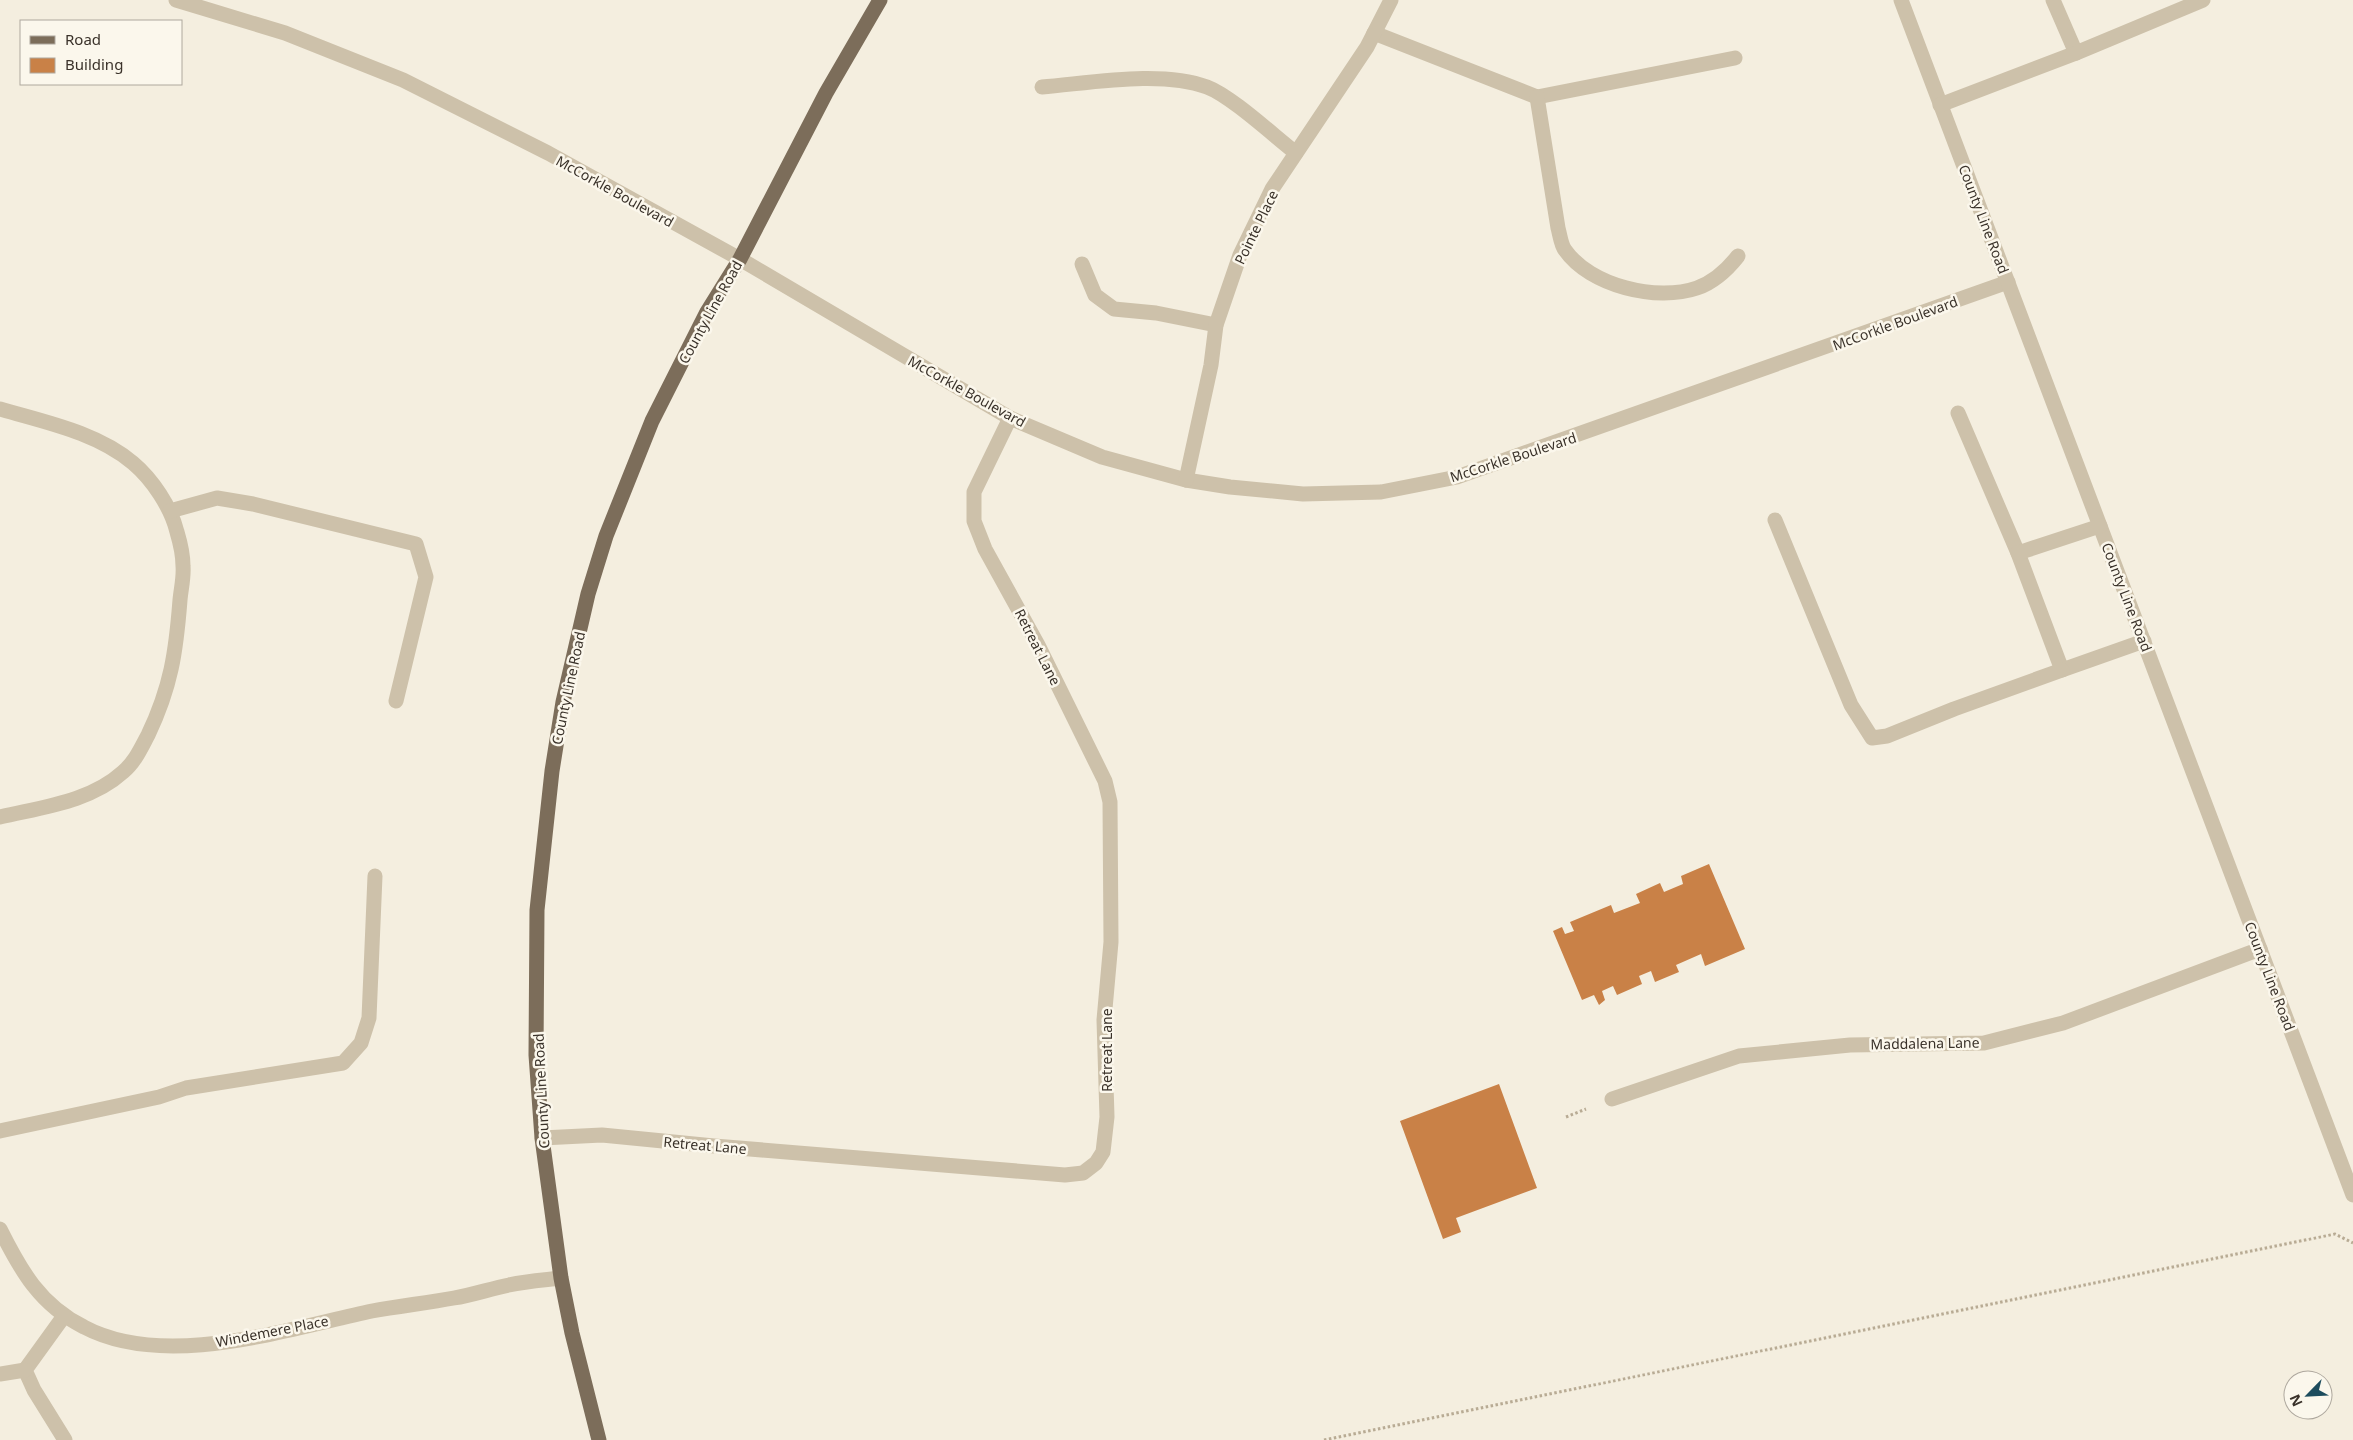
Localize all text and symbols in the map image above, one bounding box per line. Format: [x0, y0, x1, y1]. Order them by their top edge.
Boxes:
legend [20, 20, 182, 85]
text: Road [65, 29, 101, 49]
text: Building [65, 54, 123, 74]
street label: McCorkle Boulevard [553, 151, 677, 231]
street label: County Line Road [1954, 162, 2014, 276]
street label: Pointe Place [1230, 187, 1282, 267]
street label: County Line Road [674, 257, 746, 367]
street label: McCorkle Boulevard [1830, 292, 1960, 354]
street label: McCorkle Boulevard [905, 351, 1029, 431]
street label: McCorkle Boulevard [1447, 428, 1579, 486]
street label: County Line Road [2097, 540, 2157, 654]
street label: Retreat Lane [1011, 606, 1065, 689]
street label: County Line Road [547, 630, 589, 746]
street label: County Line Road [2240, 919, 2300, 1033]
street label: Retreat Lane [1097, 1008, 1116, 1092]
street label: County Line Road [528, 1033, 554, 1149]
street label: Maddalena Lane [1870, 1033, 1980, 1053]
street label: Retreat Lane [663, 1132, 747, 1158]
street label: Windemere Place [214, 1311, 330, 1351]
north arrow [2283, 1370, 2333, 1420]
text: N [2285, 1391, 2307, 1410]

